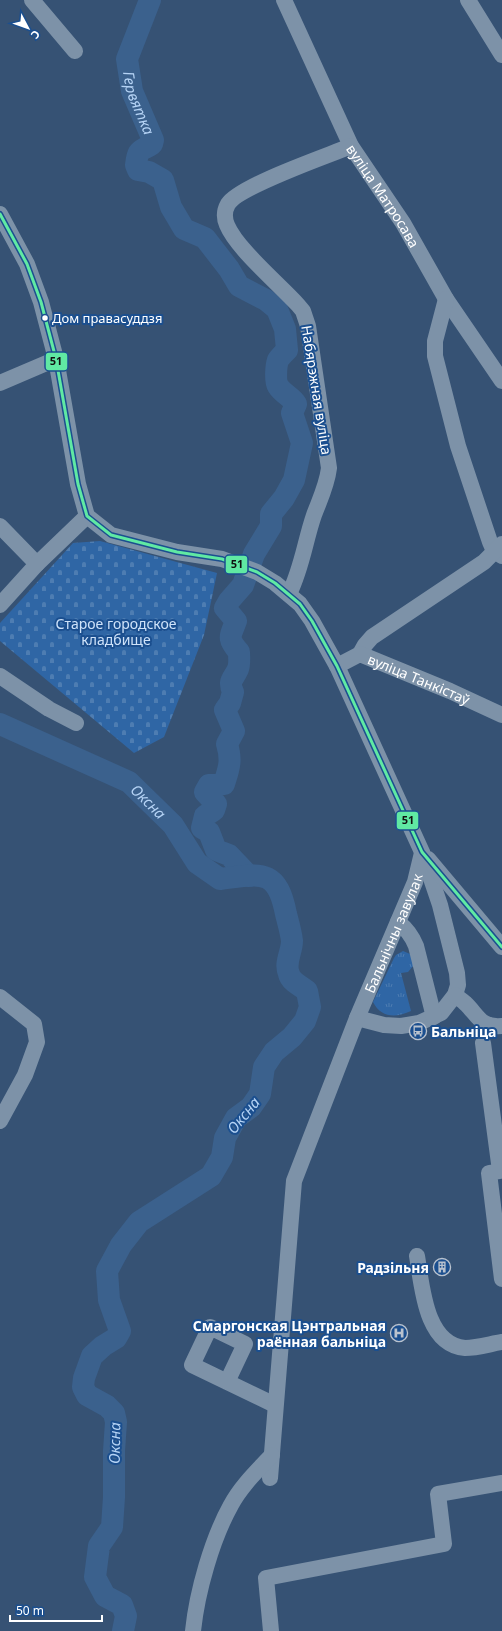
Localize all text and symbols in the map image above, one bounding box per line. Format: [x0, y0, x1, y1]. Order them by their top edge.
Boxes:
north arrow [8, 8, 48, 48]
text: С [28, 27, 44, 42]
water label: Гервятка [119, 70, 160, 138]
street label: вуліца Матросава [343, 140, 424, 251]
place label: Дом правасуддзя [52, 309, 162, 327]
marker: Дом правасуддзя [40, 313, 50, 323]
street label: Набярэжная вуліца [297, 324, 337, 456]
line badge: 51 [45, 352, 68, 371]
text: 51 [50, 353, 62, 368]
line badge: 51 [225, 555, 248, 574]
text: 51 [231, 556, 243, 571]
park label: Старое городское кладбище [55, 614, 177, 649]
street label: вуліца Танкістаў [365, 649, 474, 709]
water label: Оксна [127, 780, 171, 823]
line badge: 51 [396, 811, 419, 830]
text: 51 [402, 812, 414, 827]
street label: Бальнічны завулак [359, 871, 426, 996]
bus stop icon: Бальніца [408, 1021, 428, 1041]
place label: Бальніца [431, 1022, 496, 1041]
water label: Оксна [222, 1092, 264, 1137]
building icon: Радзільня [432, 1257, 452, 1277]
place label: Радзільня [357, 1258, 429, 1277]
place label: Смаргонская Цэнтральная раённая бальніца [193, 1316, 386, 1351]
hospital icon: Смаргонская Цэнтральная раённая бальніца [389, 1323, 409, 1343]
water label: Оксна [104, 1421, 124, 1464]
scale bar [10, 1597, 102, 1623]
text: 50 m [16, 1602, 44, 1619]

